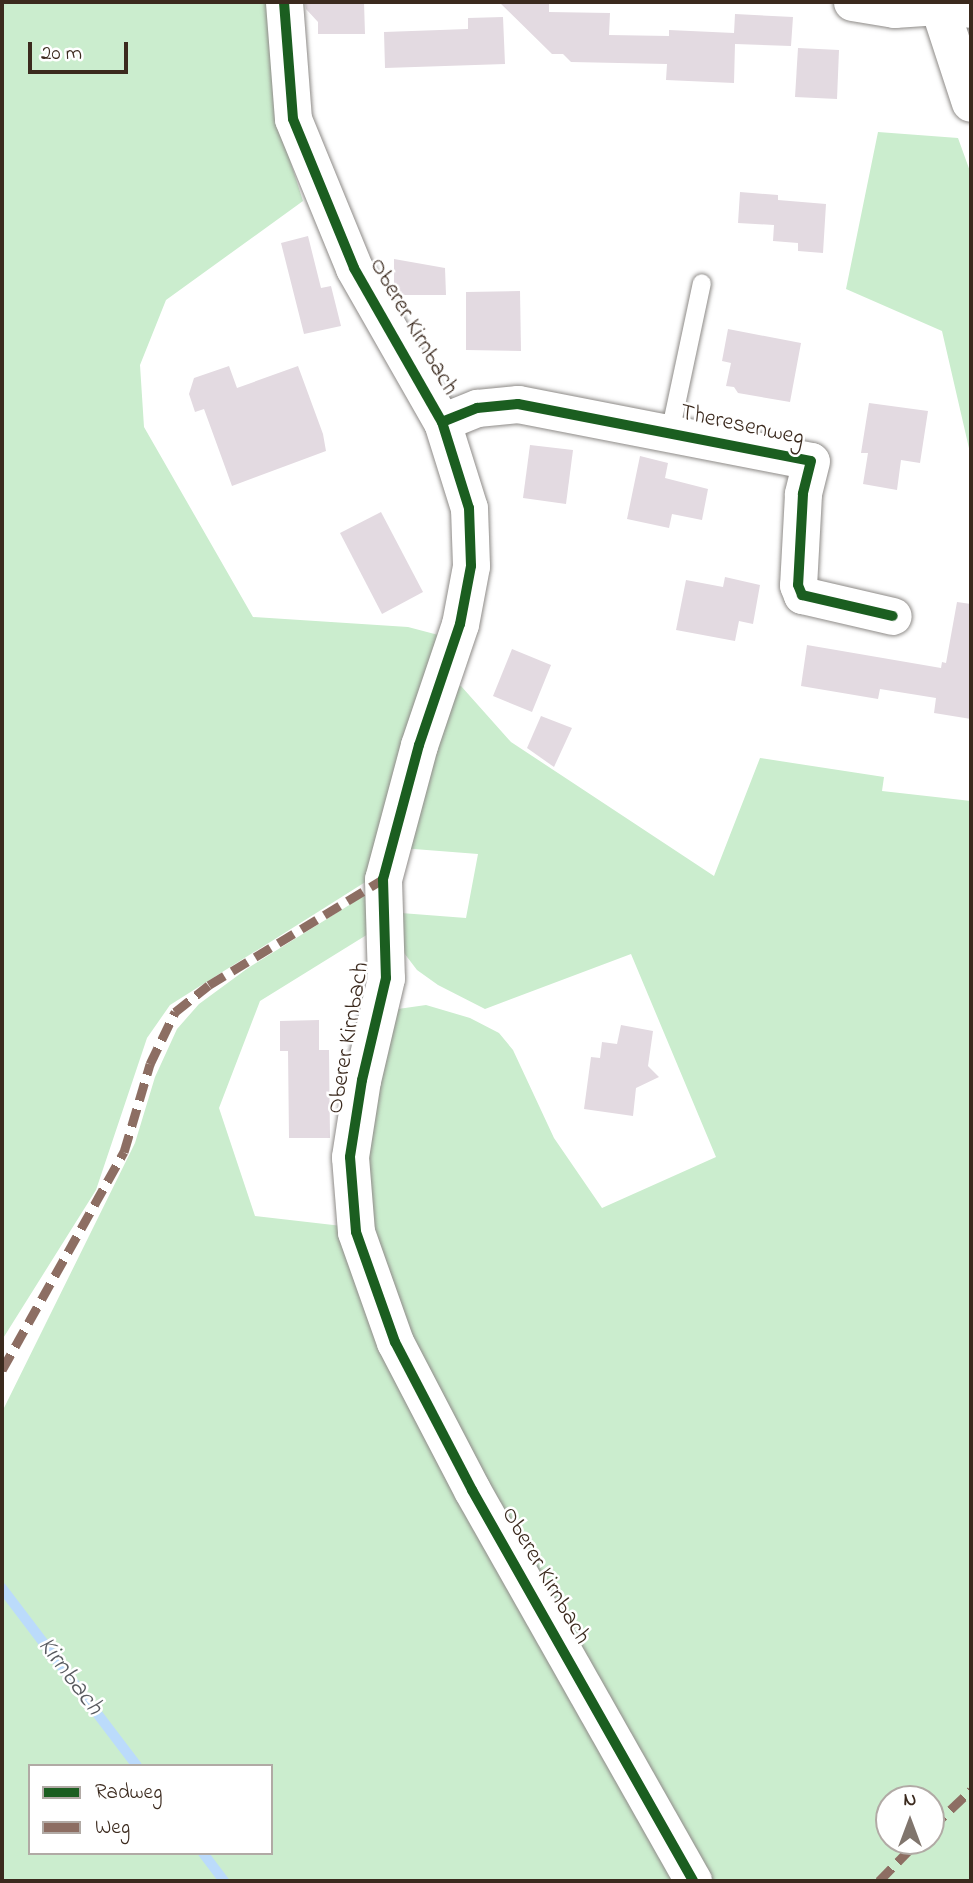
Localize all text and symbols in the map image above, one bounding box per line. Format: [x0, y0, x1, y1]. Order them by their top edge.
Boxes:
scale bar [32, 28, 131, 72]
text: 20 m [41, 39, 82, 69]
street label: Oberer Kirnbach [362, 253, 464, 401]
street label: Theresenweg [677, 399, 807, 453]
street label: Oberer Kirnbach [321, 960, 377, 1116]
street label: Oberer Kirnbach [494, 1502, 596, 1650]
water label: Kirnbach [30, 1632, 108, 1722]
legend [28, 1764, 273, 1855]
text: Radweg [95, 1778, 162, 1808]
north arrow [875, 1785, 945, 1855]
text: N [904, 1787, 916, 1814]
text: Weg [95, 1813, 130, 1843]

